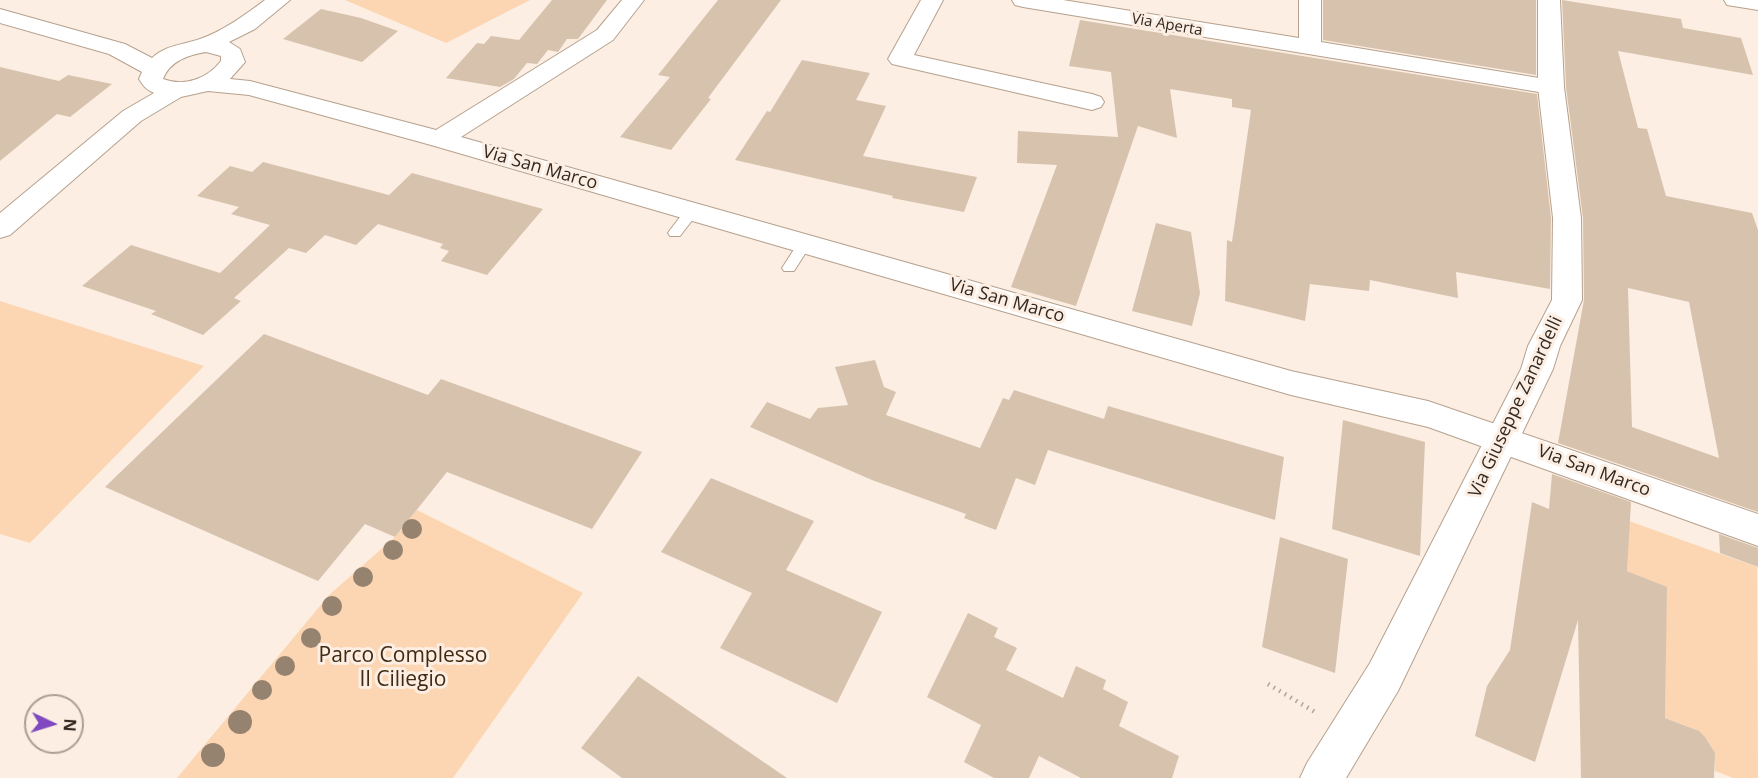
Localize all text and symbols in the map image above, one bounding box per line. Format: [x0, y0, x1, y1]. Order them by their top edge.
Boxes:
street label: Via Aperta [1130, 10, 1204, 40]
street label: Via San Marco [480, 141, 600, 195]
street label: Via San Marco [947, 274, 1067, 328]
street label: Via Giuseppe Zanardelli [1464, 313, 1568, 501]
street label: Via San Marco [1535, 441, 1653, 501]
park label: Parco Complesso Il Ciliegio [319, 643, 487, 693]
north arrow [24, 694, 84, 754]
text: N [59, 718, 81, 732]

